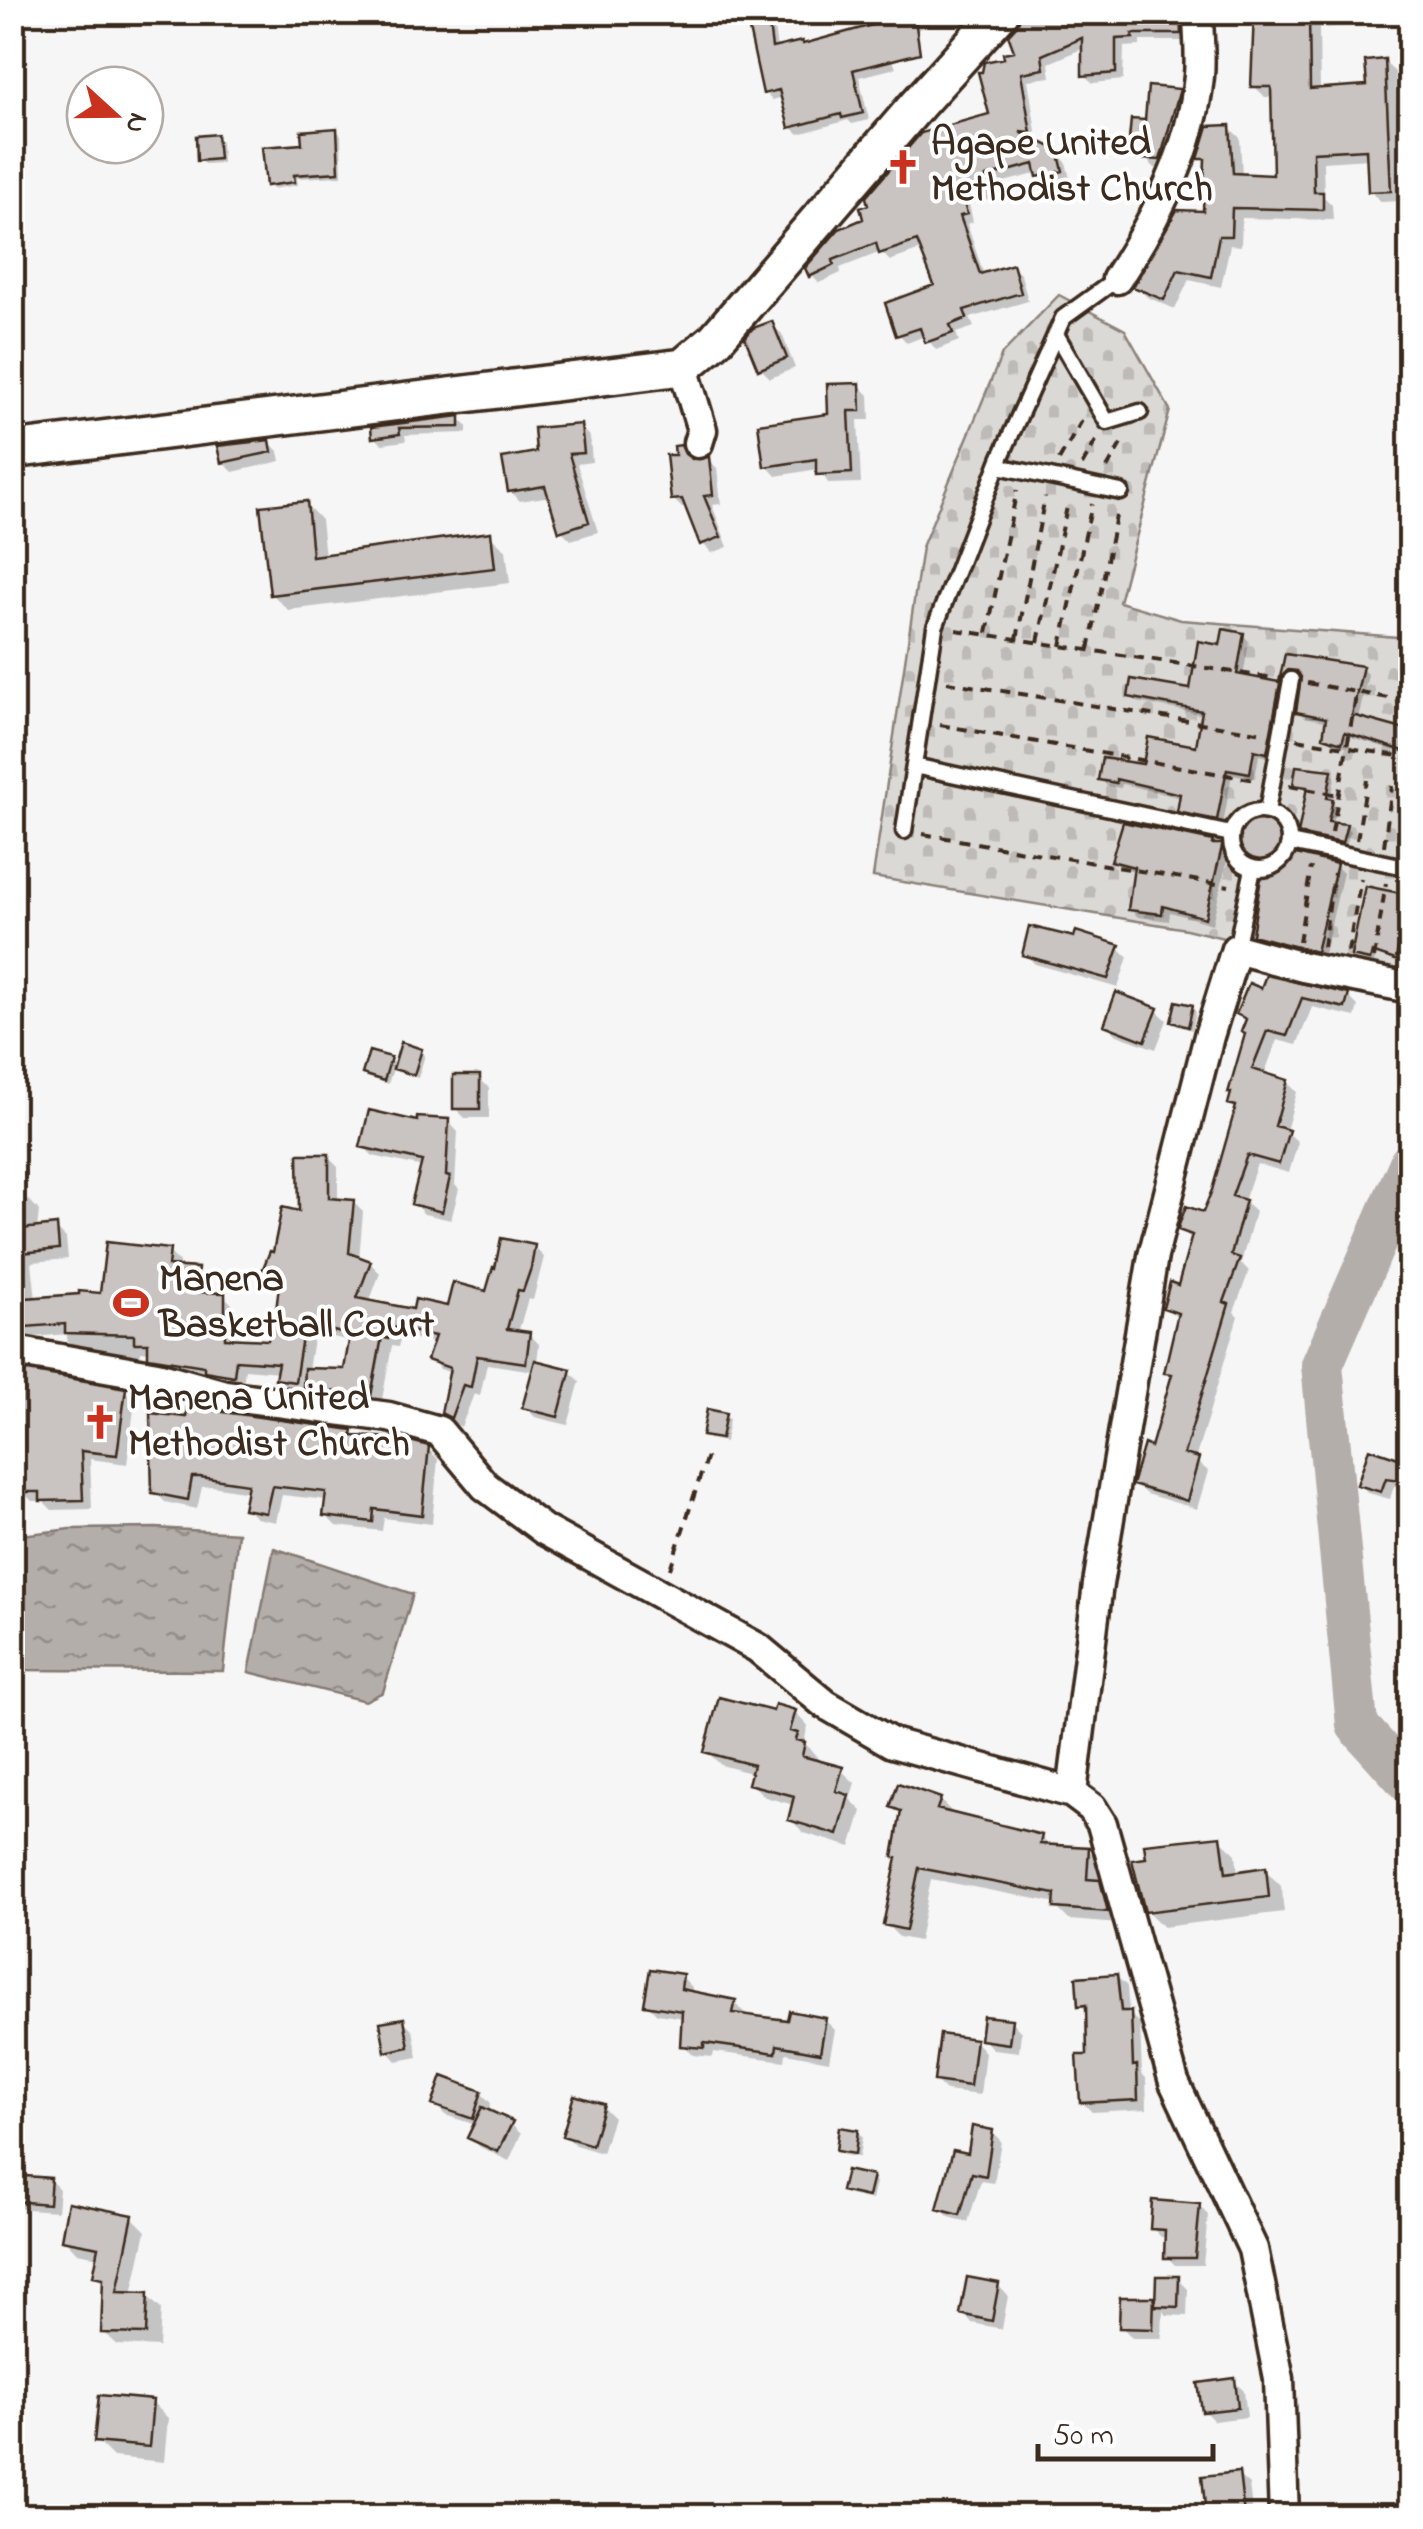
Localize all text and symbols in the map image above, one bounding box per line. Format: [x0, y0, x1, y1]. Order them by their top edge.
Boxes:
north arrow [65, 65, 165, 165]
text: N [113, 107, 158, 139]
place label: Agape United Methodist Church [931, 115, 1213, 220]
church icon: Agape United Methodist Church [884, 148, 922, 186]
place label: Manena Basketball Court [157, 1251, 435, 1356]
sports icon: Manena Basketball Court [112, 1284, 150, 1322]
place label: Manena United Methodist Church [128, 1370, 410, 1475]
church icon: Manena United Methodist Church [81, 1403, 119, 1441]
scale bar [1038, 2399, 1213, 2461]
text: 50 m [1053, 2415, 1114, 2459]

